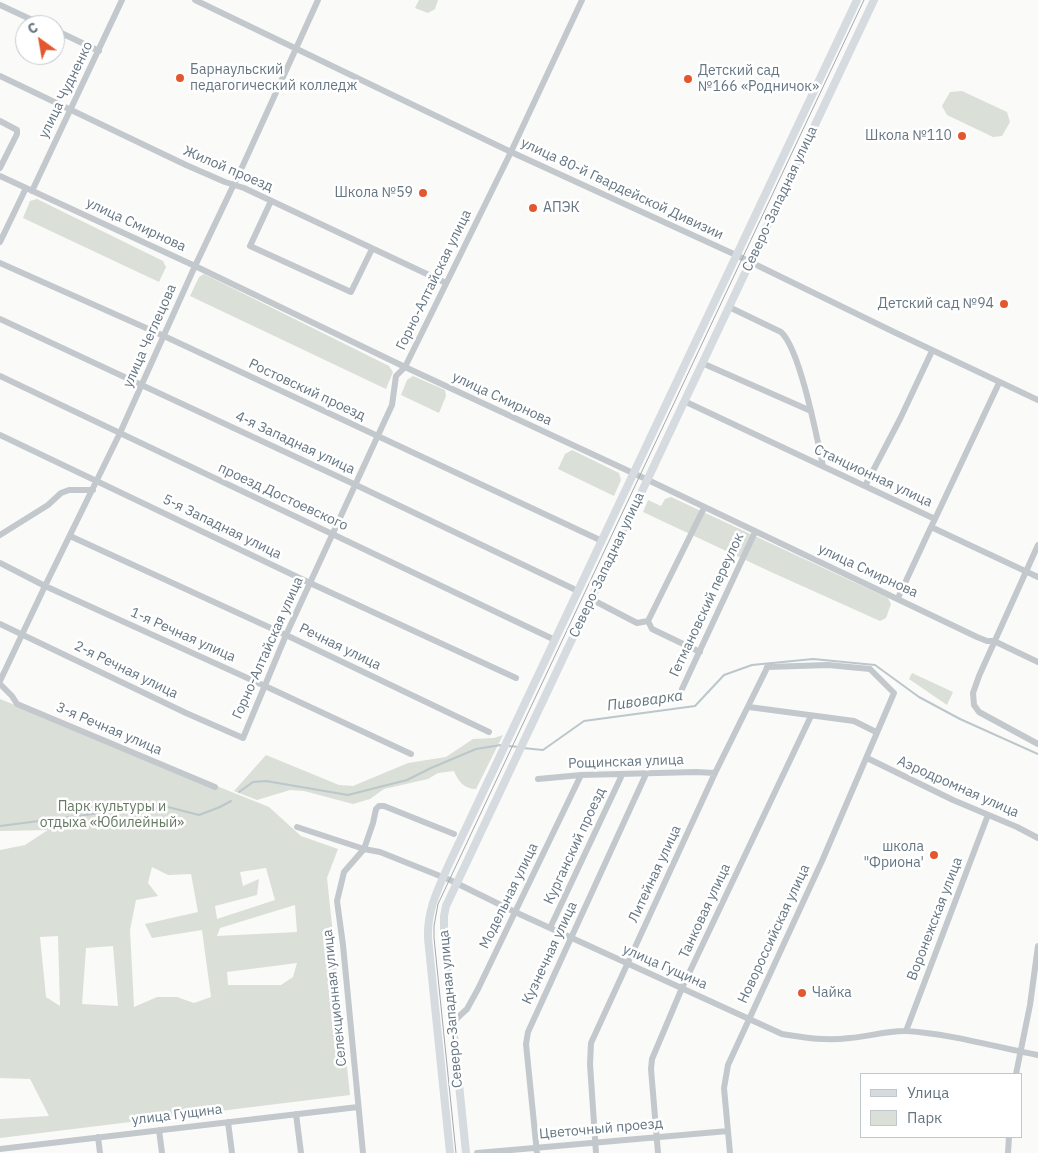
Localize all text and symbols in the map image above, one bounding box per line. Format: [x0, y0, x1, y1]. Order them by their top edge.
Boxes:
north arrow [15, 15, 65, 65]
text: С [24, 18, 41, 38]
street label: улица Чудненко [35, 39, 97, 141]
place label: Барнаульский педагогический колледж [190, 62, 357, 94]
place label: Детский сад №166 «Родничок» [698, 63, 819, 95]
marker: Барнаульский педагогический колледж [174, 72, 186, 84]
marker: Детский сад №166 «Родничок» [682, 73, 694, 85]
street label: Северо-Западная улица [739, 124, 821, 274]
place label: Школа №110 [865, 128, 952, 144]
marker: Школа №110 [956, 130, 968, 142]
street label: улица 80-й Гвардейской Дивизии [518, 135, 726, 243]
street label: Жилой проезд [180, 142, 276, 196]
place label: Школа №59 [334, 185, 413, 201]
marker: Школа №59 [417, 187, 429, 199]
street label: улица Смирнова [83, 195, 189, 255]
place label: АПЭК [543, 200, 580, 216]
marker: АПЭК [527, 202, 539, 214]
street label: Горно-Алтайская улица [393, 207, 475, 353]
street label: улица Чеглецова [120, 282, 180, 390]
place label: Детский сад №94 [878, 296, 994, 312]
marker: Детский сад №94 [998, 298, 1010, 310]
street label: Ростовский проезд [246, 356, 368, 424]
street label: улица Смирнова [449, 369, 555, 429]
street label: 4-я Западная улица [233, 408, 357, 478]
street label: Станционная улица [811, 441, 935, 511]
street label: проезд Достоевского [215, 460, 351, 534]
street label: Северо-Западная улица [566, 490, 648, 640]
street label: 5-я Западная улица [160, 491, 284, 563]
street label: Гетмановский переулок [666, 530, 748, 680]
street label: улица Смирнова [815, 541, 921, 601]
street label: Горно-Алтайская улица [229, 574, 307, 722]
street label: 1-я Речная улица [128, 604, 238, 666]
street label: Речная улица [296, 620, 384, 674]
street label: 2-я Речная улица [71, 638, 181, 702]
water label: Пивоварка [606, 687, 684, 715]
street label: 3-я Речная улица [53, 699, 165, 759]
street label: Рощинская улица [568, 752, 684, 772]
street label: Аэродромная улица [895, 753, 1021, 821]
street label: Курганский проезд [541, 785, 609, 907]
park label: Парк культуры и отдыха «Юбилейный» [40, 799, 184, 832]
street label: Литейная улица [625, 823, 685, 925]
place label: школа "Фриона' [863, 839, 924, 872]
street label: Модельная улица [476, 840, 542, 952]
marker: школа "Фриона' [928, 849, 940, 861]
street label: Воронежская улица [904, 855, 966, 983]
street label: Танковая улица [676, 861, 734, 961]
street label: Новороссийская улица [734, 862, 814, 1006]
street label: Кузнечная улица [519, 899, 581, 1007]
street label: Селекционная улица [319, 929, 351, 1067]
street label: Северо-Западная улица [436, 929, 466, 1089]
street label: улица Гущина [620, 941, 710, 993]
place label: Чайка [812, 985, 852, 1001]
marker: Чайка [796, 987, 808, 999]
legend [860, 1073, 1023, 1138]
text: Улица [907, 1083, 949, 1102]
street label: улица Гущина [131, 1101, 223, 1129]
text: Парк [907, 1108, 942, 1127]
street label: Цветочный проезд [538, 1115, 664, 1143]

